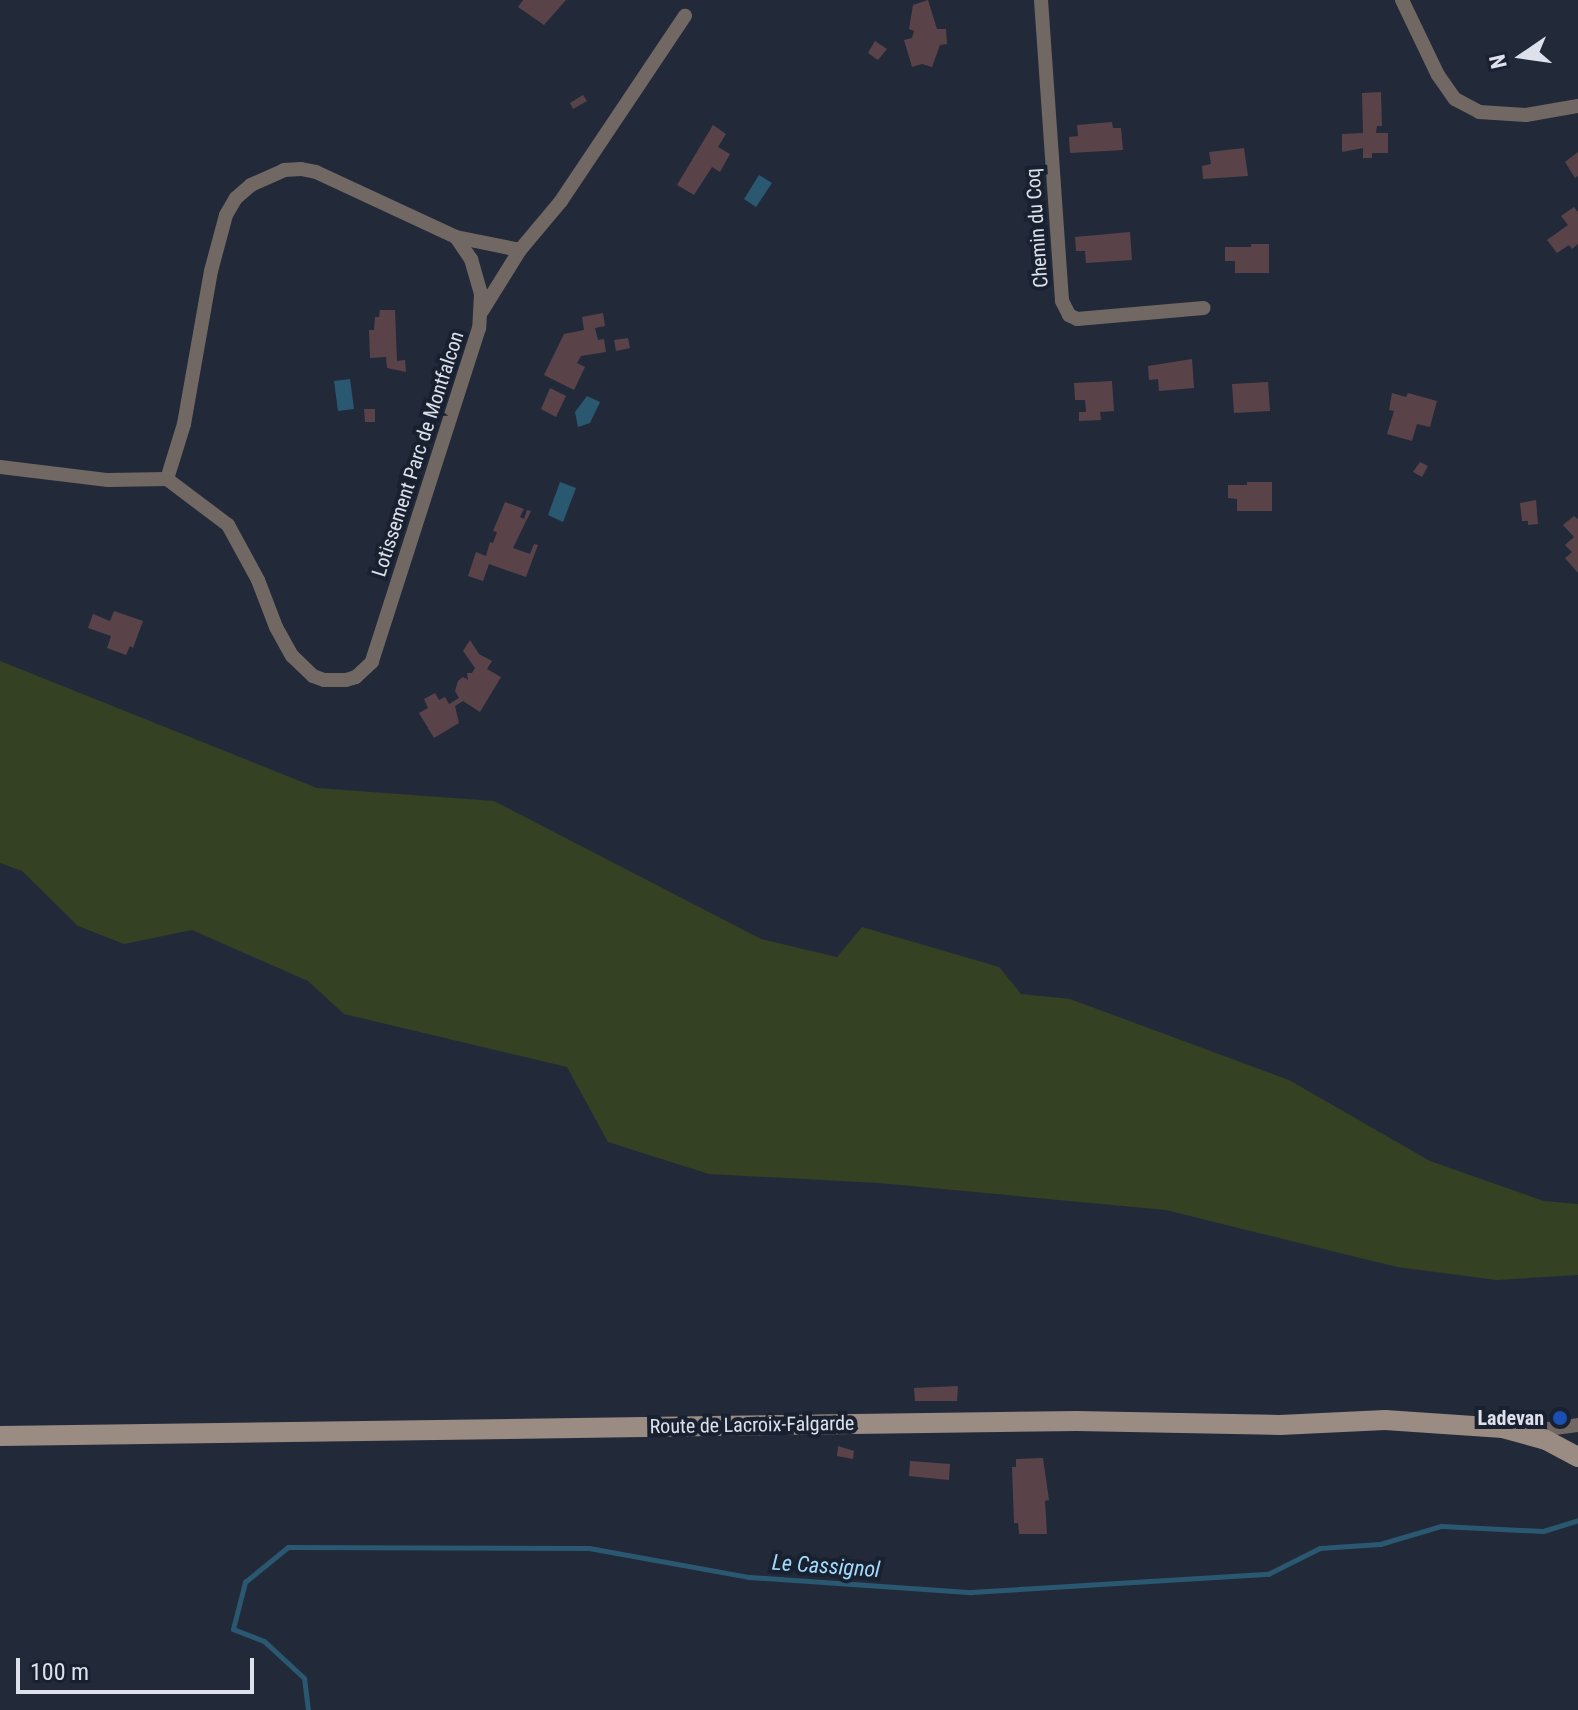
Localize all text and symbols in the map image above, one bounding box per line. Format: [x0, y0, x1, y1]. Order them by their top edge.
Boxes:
north arrow [1482, 16, 1562, 96]
text: N [1484, 52, 1512, 71]
street label: Chemin du Coq [1021, 167, 1053, 289]
street label: Lotissement Parc de Montfalcon [367, 328, 469, 580]
place label: Ladevan [1478, 1406, 1544, 1430]
marker: Ladevan [1551, 1409, 1569, 1427]
street label: Route de Lacroix-Falgarde [649, 1411, 855, 1439]
water label: Le Cassignol [771, 1549, 881, 1583]
scale bar [20, 1642, 258, 1692]
text: 100 m [30, 1658, 89, 1686]

